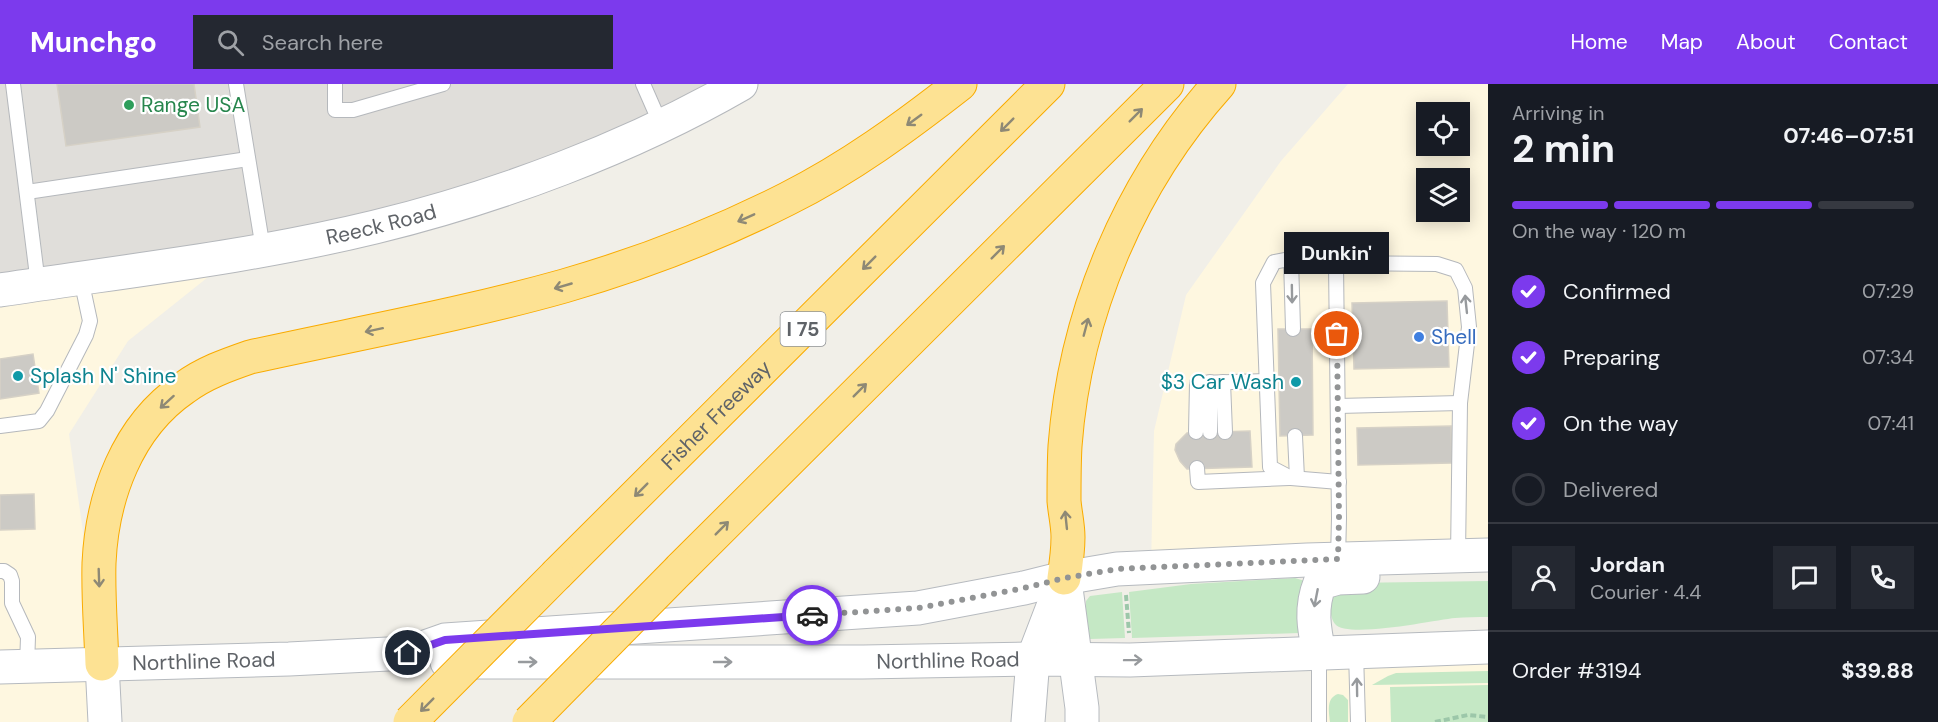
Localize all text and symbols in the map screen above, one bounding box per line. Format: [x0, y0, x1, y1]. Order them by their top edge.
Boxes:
search box [193, 15, 613, 69]
text: Munchgo [30, 24, 157, 61]
icon: search [214, 26, 247, 59]
text: Search here [262, 28, 383, 57]
text: Home [1570, 28, 1628, 56]
text: Map [1661, 28, 1703, 56]
text: About [1736, 28, 1796, 56]
text: Contact [1829, 28, 1908, 56]
place label: Range USA [141, 91, 245, 119]
marker: Range USA [122, 98, 136, 112]
text: Arriving in [1512, 100, 1604, 126]
map controls [1416, 102, 1470, 222]
button: locate [1416, 102, 1470, 156]
one-way arrow [1129, 107, 1143, 122]
one-way arrow [906, 113, 922, 126]
one-way arrow [999, 118, 1014, 133]
text: 07:46–07:51 [1783, 121, 1914, 150]
text: 2 min [1512, 123, 1615, 174]
button: layers [1416, 168, 1470, 222]
street label: Reeck Road [323, 197, 440, 252]
one-way arrow [737, 212, 755, 224]
text: On the way · 120 m [1512, 218, 1686, 244]
callout: Dunkin' [1284, 232, 1390, 274]
text: Dunkin' [1301, 240, 1372, 266]
one-way arrow [990, 245, 1005, 260]
one-way arrow [861, 256, 876, 271]
icon: check [1512, 275, 1545, 308]
text: Confirmed [1563, 277, 1671, 306]
text: 07:29 [1862, 278, 1914, 304]
one-way arrow [554, 281, 573, 292]
one-way arrow [1286, 284, 1298, 304]
one-way arrow [1461, 294, 1472, 314]
pin [1311, 308, 1362, 359]
road number: I 75 [780, 312, 826, 346]
icon: bag [1320, 317, 1353, 350]
one-way arrow [1081, 318, 1092, 337]
place label: Shell [1431, 323, 1477, 351]
one-way arrow [364, 325, 384, 336]
marker: Shell [1412, 330, 1426, 344]
icon: check [1512, 341, 1545, 374]
text: Preparing [1563, 343, 1660, 372]
text: 07:34 [1862, 344, 1914, 370]
street label: Fisher Freeway [655, 354, 778, 476]
place label: Splash N' Shine [30, 362, 176, 390]
place label: $3 Car Wash [1161, 368, 1284, 396]
marker: Splash N' Shine [11, 369, 25, 383]
marker: $3 Car Wash [1289, 375, 1303, 389]
one-way arrow [852, 383, 867, 398]
one-way arrow [160, 395, 175, 409]
icon: check [1512, 407, 1545, 440]
text: On the way [1563, 409, 1678, 438]
text: 07:41 [1868, 410, 1914, 436]
text: Delivered [1563, 475, 1658, 504]
one-way arrow [634, 482, 649, 497]
one-way arrow [1060, 510, 1071, 530]
one-way arrow [714, 520, 729, 535]
button: person [1512, 546, 1575, 609]
button: chat [1773, 546, 1836, 609]
button: phone [1851, 546, 1914, 609]
text: Jordan [1590, 550, 1665, 579]
one-way arrow [94, 568, 105, 588]
text: Courier · 4.4 [1590, 579, 1701, 605]
courier [782, 585, 842, 645]
one-way arrow [1310, 588, 1321, 607]
icon: car [796, 599, 829, 632]
pin [382, 627, 433, 678]
icon: home [391, 636, 424, 669]
street label: Northline Road [132, 645, 276, 677]
street label: Northline Road [876, 645, 1020, 676]
one-way arrow [1123, 654, 1143, 666]
one-way arrow [517, 656, 537, 668]
one-way arrow [712, 656, 732, 668]
text: Order #3194 [1512, 656, 1641, 685]
text: $39.88 [1841, 656, 1914, 685]
one-way arrow [1351, 678, 1363, 698]
one-way arrow [420, 697, 435, 712]

